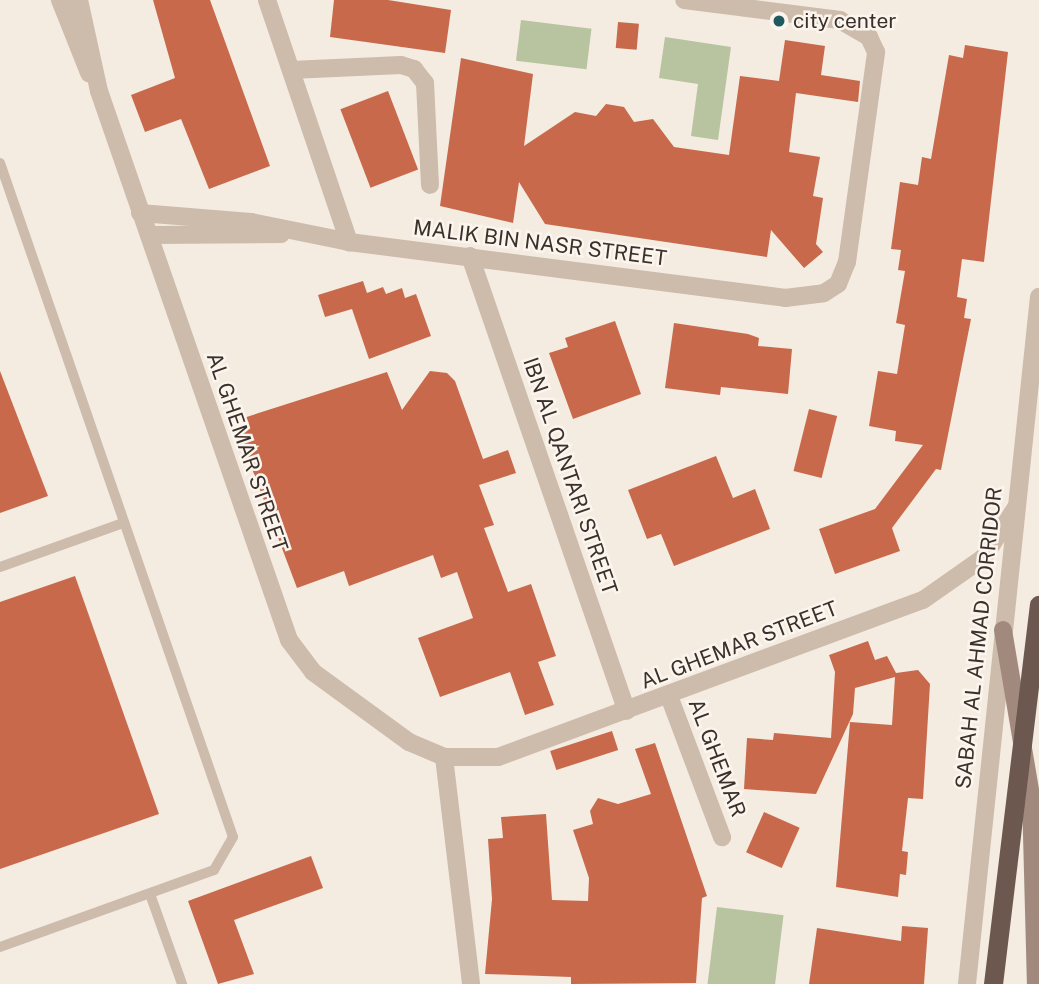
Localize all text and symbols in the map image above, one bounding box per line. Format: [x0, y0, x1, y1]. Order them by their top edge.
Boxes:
place label: city center [793, 8, 897, 34]
marker: city center [771, 13, 787, 29]
street label: MALIK BIN NASR STREET [412, 215, 668, 271]
street label: AL GHEMAR STREET [201, 349, 293, 555]
street label: IBN AL QANTARI STREET [518, 354, 622, 598]
street label: SABAH AL AHMAD CORRIDOR [951, 486, 1007, 790]
street label: AL GHEMAR STREET [637, 596, 841, 694]
street label: AL GHEMAR [683, 695, 751, 821]

